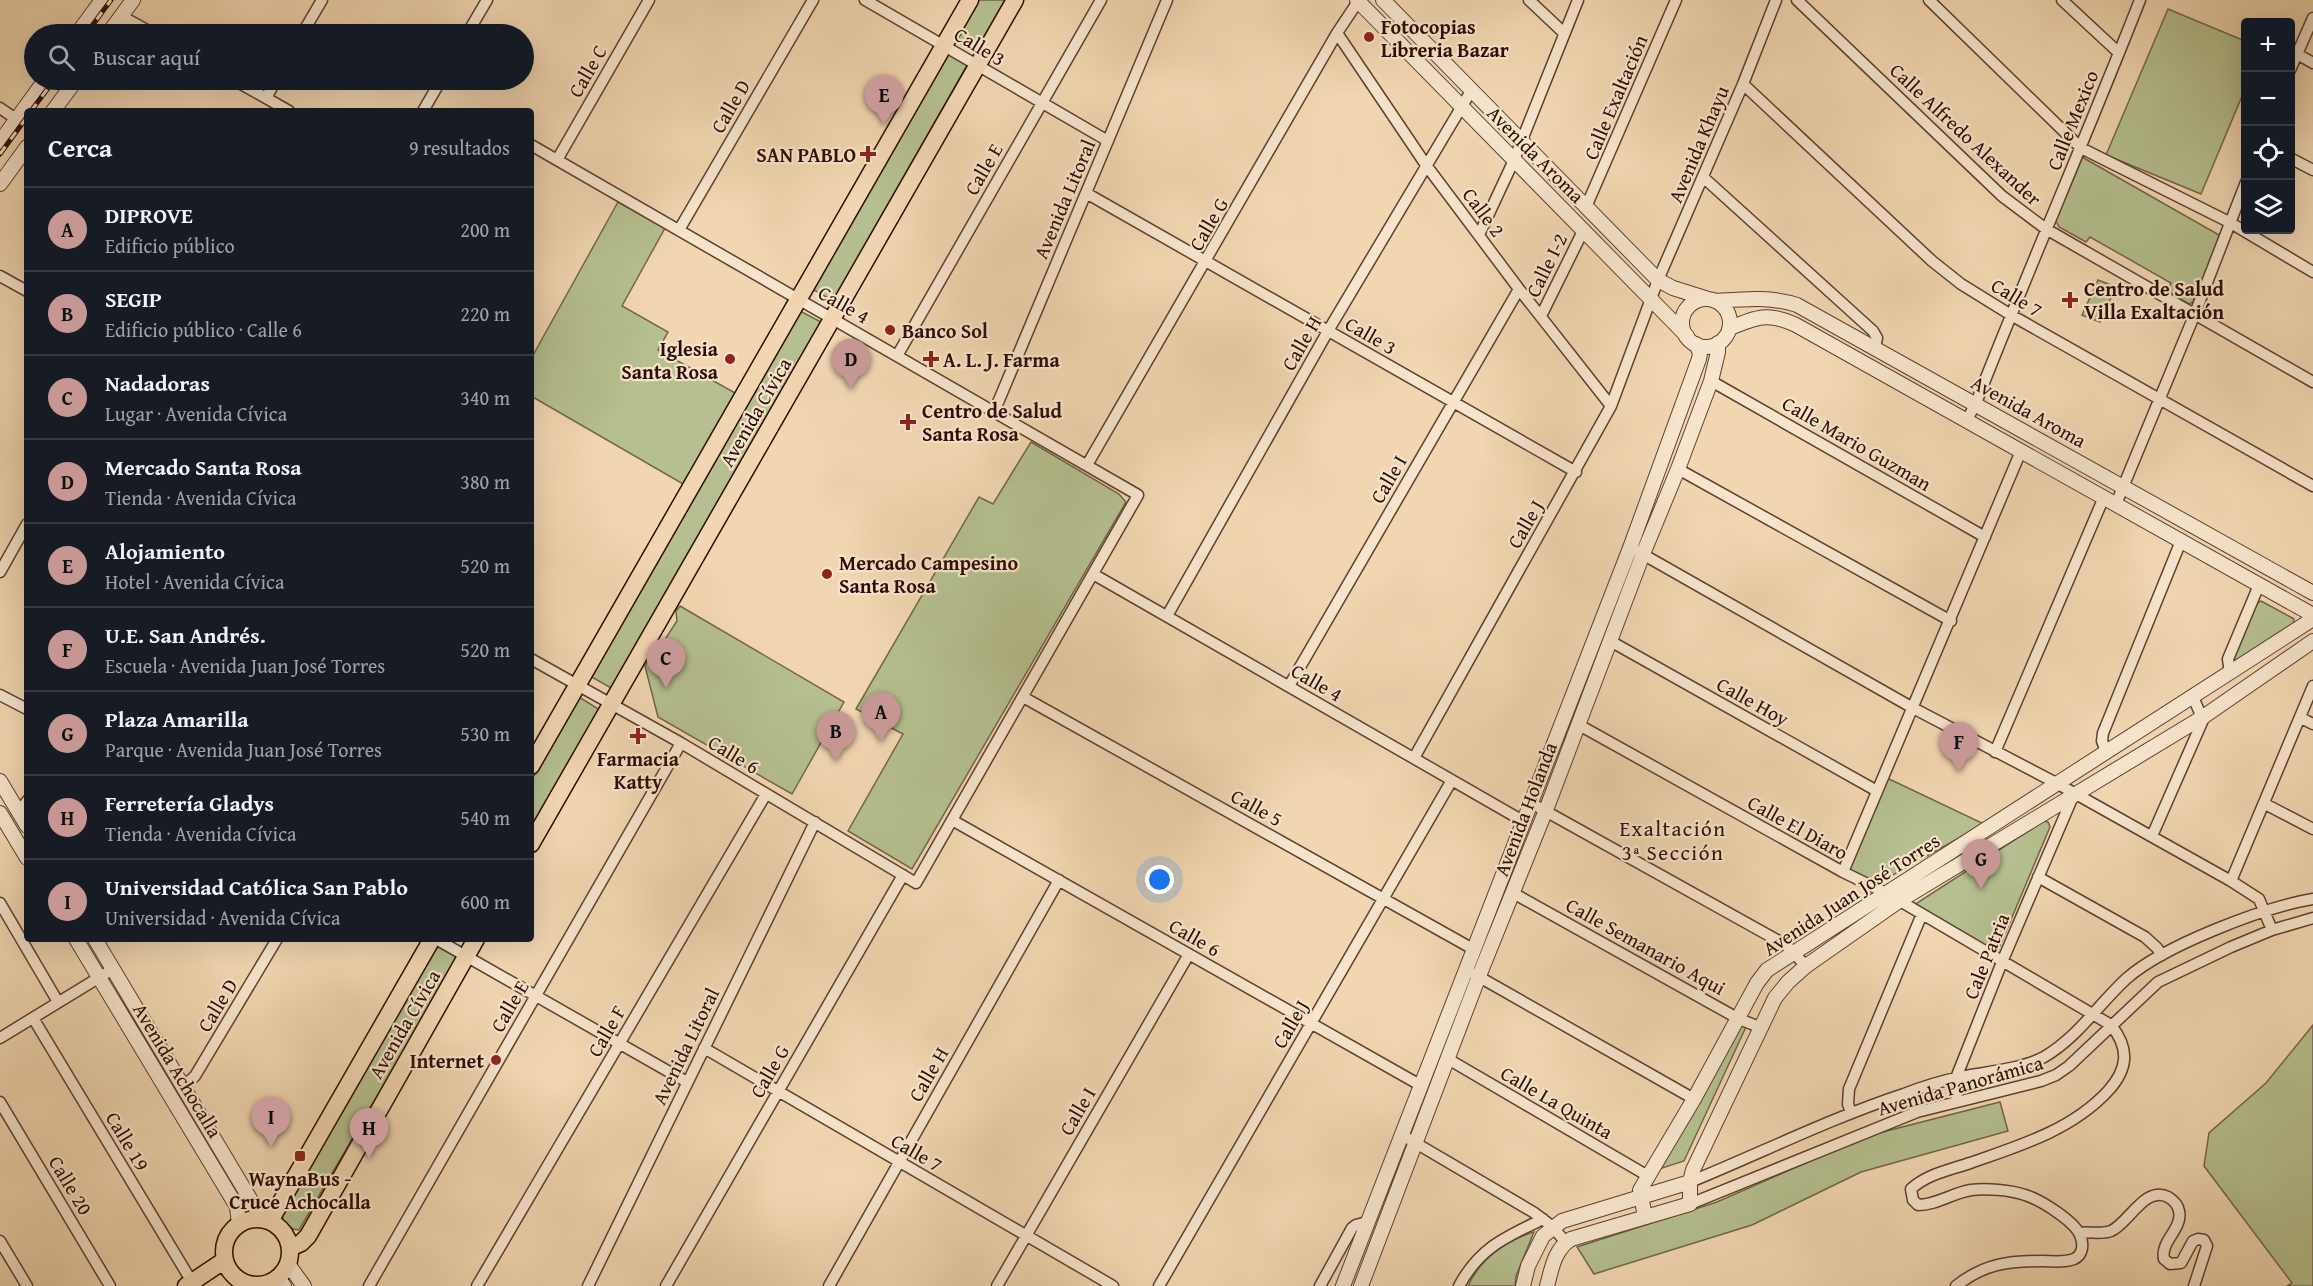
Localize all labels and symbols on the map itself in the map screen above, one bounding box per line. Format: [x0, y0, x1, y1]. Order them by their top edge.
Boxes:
place label: Fotocopias Libreria Bazar [1381, 12, 1509, 64]
street label: Calle 3 [949, 19, 1011, 73]
marker: Fotocopias Libreria Bazar [1362, 30, 1376, 44]
street label: Calle Exaltación [1576, 30, 1654, 164]
street label: Calle C [560, 39, 614, 103]
street label: Calle Alfredo Alexander [1884, 56, 2048, 212]
street label: Calle Mexico [2039, 66, 2105, 174]
street label: Calle D [703, 74, 757, 138]
pin: E [864, 76, 904, 125]
street label: Avenida Khayu [1660, 81, 1736, 207]
street label: Avenida Aroma [1481, 99, 1592, 210]
street label: Avenida Litoral [1026, 134, 1102, 263]
street label: Calle E [957, 138, 1009, 200]
place label: SAN PABLO [756, 140, 856, 169]
marker: SAN PABLO [861, 147, 875, 161]
street label: Calle 2 [1456, 181, 1512, 243]
street label: Calle G [1181, 192, 1235, 256]
street label: Calle I-2 [1518, 228, 1574, 302]
street label: Calle 7 [1986, 270, 2048, 324]
place label: Centro de Salud Villa Exaltación [2084, 274, 2225, 326]
street label: Calle 4 [813, 278, 875, 330]
marker: Centro de Salud Villa Exaltación [2061, 291, 2079, 309]
street label: Calle 3 [1340, 309, 1402, 361]
street label: Calle H [1274, 310, 1328, 376]
place label: Banco Sol [902, 316, 988, 345]
marker: Banco Sol [883, 323, 897, 337]
place label: Iglesia Santa Rosa [621, 334, 719, 386]
pin: D [832, 340, 870, 389]
place label: A. L. J. Farma [943, 345, 1060, 374]
street label: Avenida Cívica [712, 352, 798, 472]
marker: Iglesia Santa Rosa [723, 352, 737, 366]
marker: A. L. J. Farma [924, 352, 938, 366]
street label: Avenida Aroma [1966, 367, 2092, 455]
street label: Calle Mario Guzman [1777, 388, 1937, 498]
place label: Centro de Salud Santa Rosa [922, 396, 1063, 448]
marker: Centro de Salud Santa Rosa [899, 413, 917, 431]
street label: Calle I [1363, 449, 1413, 509]
street label: Calle J [1500, 494, 1550, 554]
place label: Mercado Campesino Santa Rosa [839, 548, 1018, 600]
marker: Mercado Campesino Santa Rosa [820, 567, 834, 581]
pin: C [646, 638, 686, 688]
street label: Calle 4 [1286, 656, 1348, 708]
street label: Calle Hoy [1712, 669, 1795, 733]
pin: A [862, 692, 900, 742]
pin: B [816, 712, 856, 761]
pin: F [1940, 722, 1978, 772]
street label: Calle 6 [703, 727, 765, 781]
marker: Farmacia Katty [631, 729, 645, 743]
street label: Avenida Holanda [1486, 737, 1564, 880]
place label: Farmacia Katty [597, 744, 680, 796]
street label: Calle 5 [1226, 781, 1288, 833]
street label: Calle El Diaro [1742, 787, 1854, 867]
district label: Exaltación 3ª Sección [1619, 813, 1727, 868]
street label: Avenida Juan José Torres [1757, 826, 1945, 962]
pin: G [1962, 840, 2000, 889]
your location [1145, 865, 1174, 894]
street label: Calle Semanario Aqui [1561, 890, 1731, 1002]
street label: Cale Patria [1956, 908, 2017, 1003]
street label: Calle 6 [1164, 911, 1226, 963]
street label: Avenida Cívica [361, 964, 447, 1084]
street label: Calle D [190, 973, 244, 1037]
street label: Calle E [483, 975, 535, 1037]
street label: Avenida Litoral [644, 982, 726, 1109]
street label: Calle J [1265, 994, 1315, 1054]
street label: Avenida Achocalla [126, 997, 230, 1143]
street label: Calle F [580, 1000, 632, 1062]
street label: Calle G [742, 1039, 796, 1103]
street label: Calle H [901, 1041, 955, 1107]
place label: Internet [410, 1046, 484, 1075]
street label: Avenida Panorámica [1874, 1047, 2047, 1123]
marker: Internet [489, 1053, 503, 1067]
street label: Calle La Quinta [1496, 1058, 1619, 1146]
street label: Calle I [1052, 1081, 1102, 1141]
pin: I [252, 1098, 290, 1147]
street label: Calle 19 [99, 1106, 157, 1176]
pin: H [350, 1108, 388, 1158]
street label: Calle 7 [886, 1126, 948, 1178]
marker: WaynaBus - Cruce Achocalla [293, 1149, 307, 1163]
street label: Calle 20 [42, 1150, 100, 1220]
place label: WaynaBus - Cruce Achocalla [229, 1164, 372, 1216]

